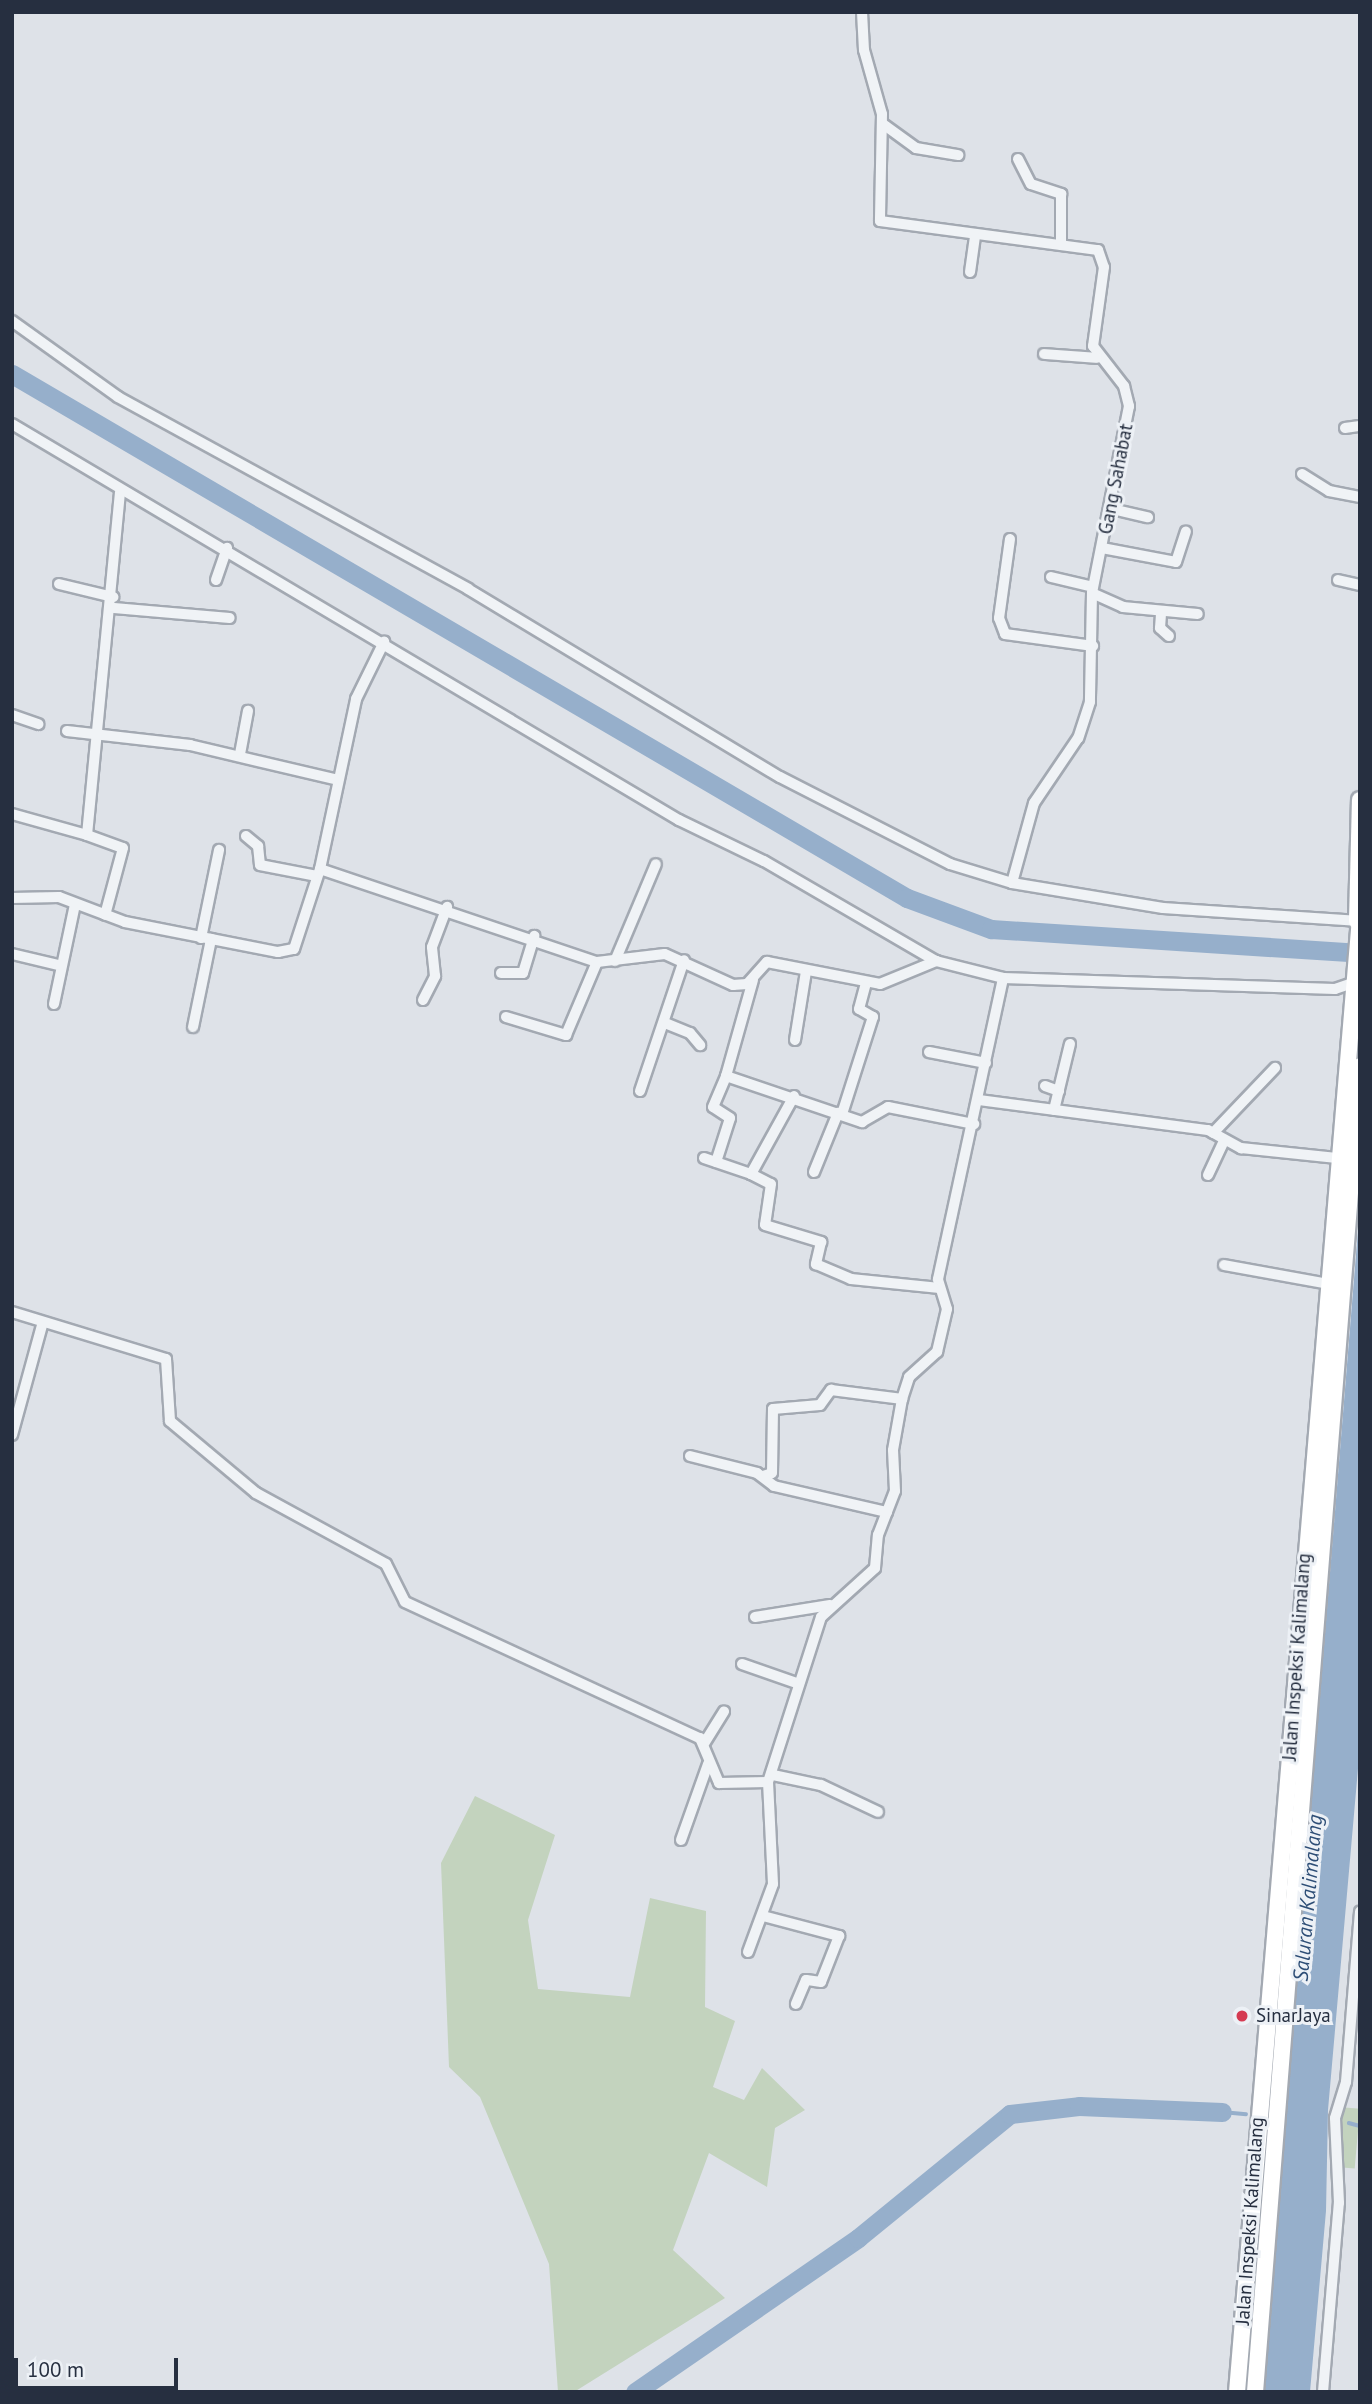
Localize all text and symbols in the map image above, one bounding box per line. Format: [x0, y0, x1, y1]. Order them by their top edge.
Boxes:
street label: Gang Sahabat [1094, 422, 1138, 536]
street label: Jalan Inspeksi Kalimalang [1278, 1552, 1316, 1762]
water label: Saluran Kalimalang [1288, 1813, 1328, 1983]
place label: SinarJaya [1256, 2005, 1331, 2027]
marker: SinarJaya [1234, 2008, 1250, 2024]
street label: Jalan Inspeksi Kalimalang [1231, 2116, 1269, 2326]
scale bar [18, 2344, 182, 2388]
text: 100 m [27, 2356, 84, 2383]

